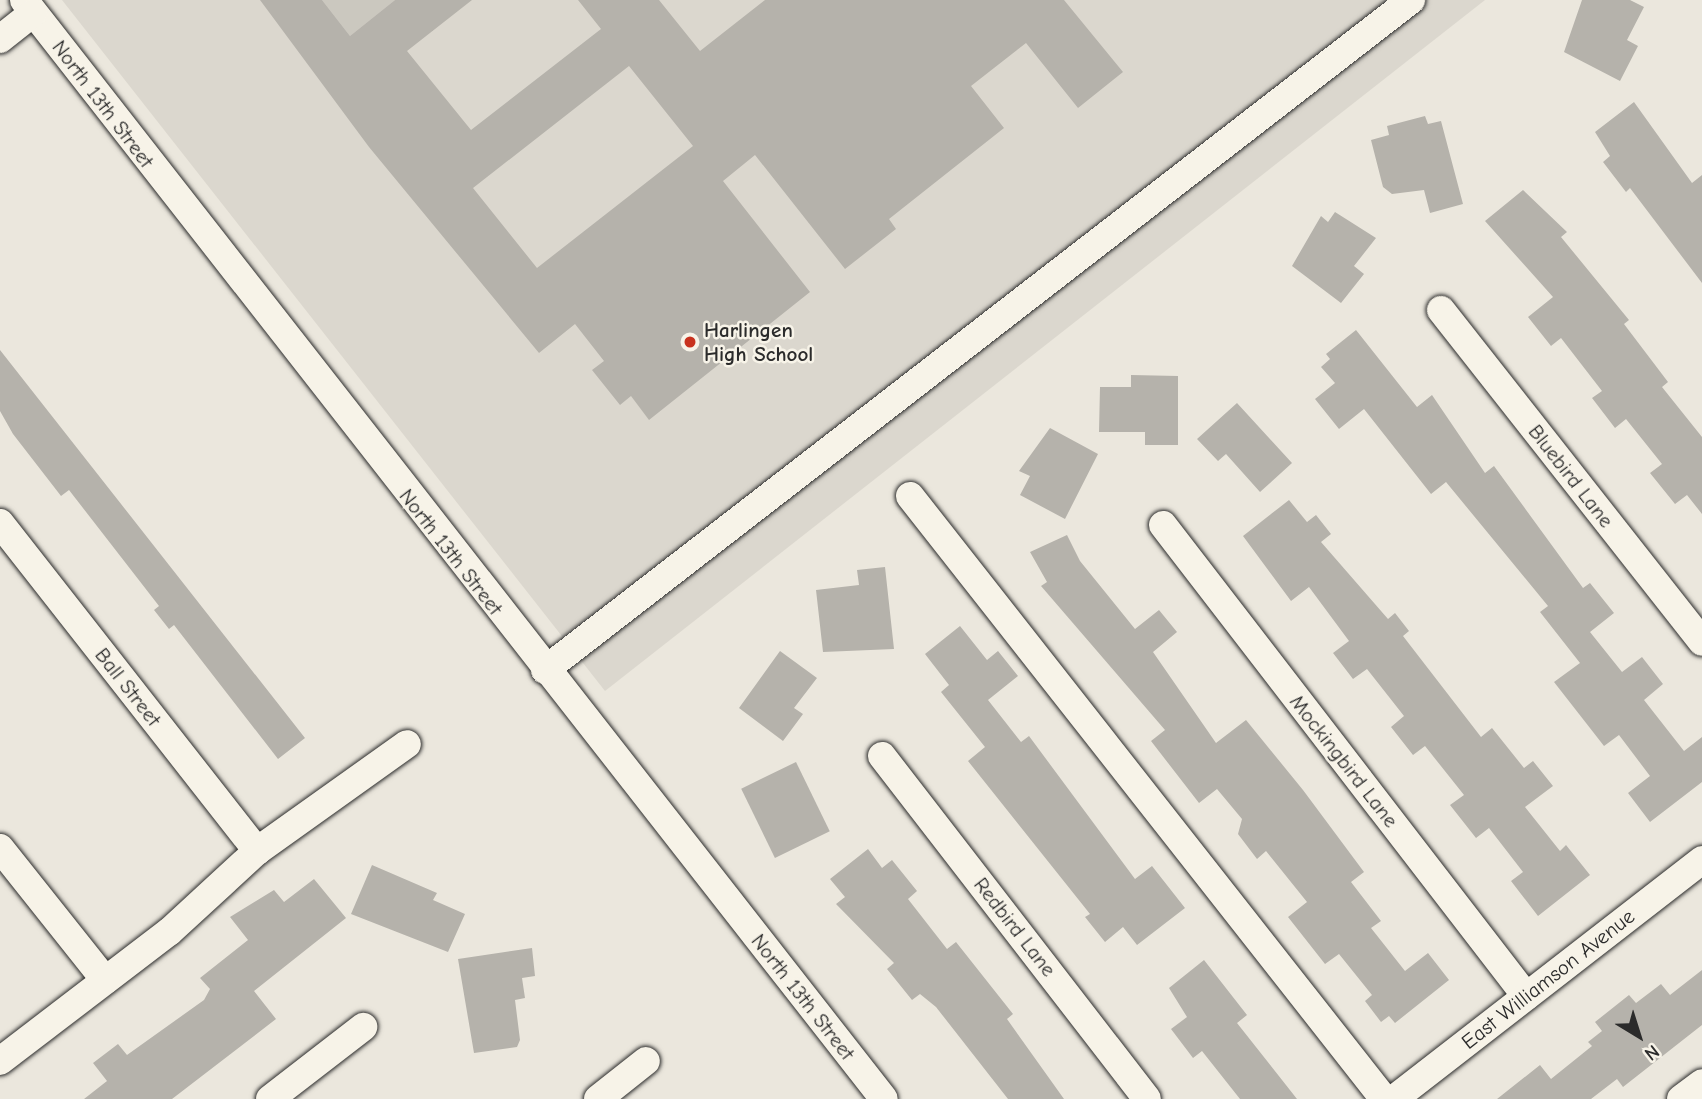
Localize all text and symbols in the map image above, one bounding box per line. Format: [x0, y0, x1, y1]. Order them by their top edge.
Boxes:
street label: North 13th Street [47, 35, 159, 173]
place label: Harlingen High School [704, 317, 813, 367]
marker: Harlingen High School [682, 334, 698, 350]
street label: Bluebird Lane [1523, 419, 1619, 533]
street label: North 13th Street [394, 484, 508, 620]
street label: Ball Street [90, 643, 166, 731]
street label: Mockingbird Lane [1284, 690, 1404, 832]
street label: Redbird Lane [968, 872, 1062, 982]
street label: East Williamson Avenue [1456, 904, 1640, 1054]
street label: North 13th Street [746, 929, 860, 1065]
north arrow [1604, 1001, 1674, 1071]
text: N [1640, 1040, 1664, 1065]

